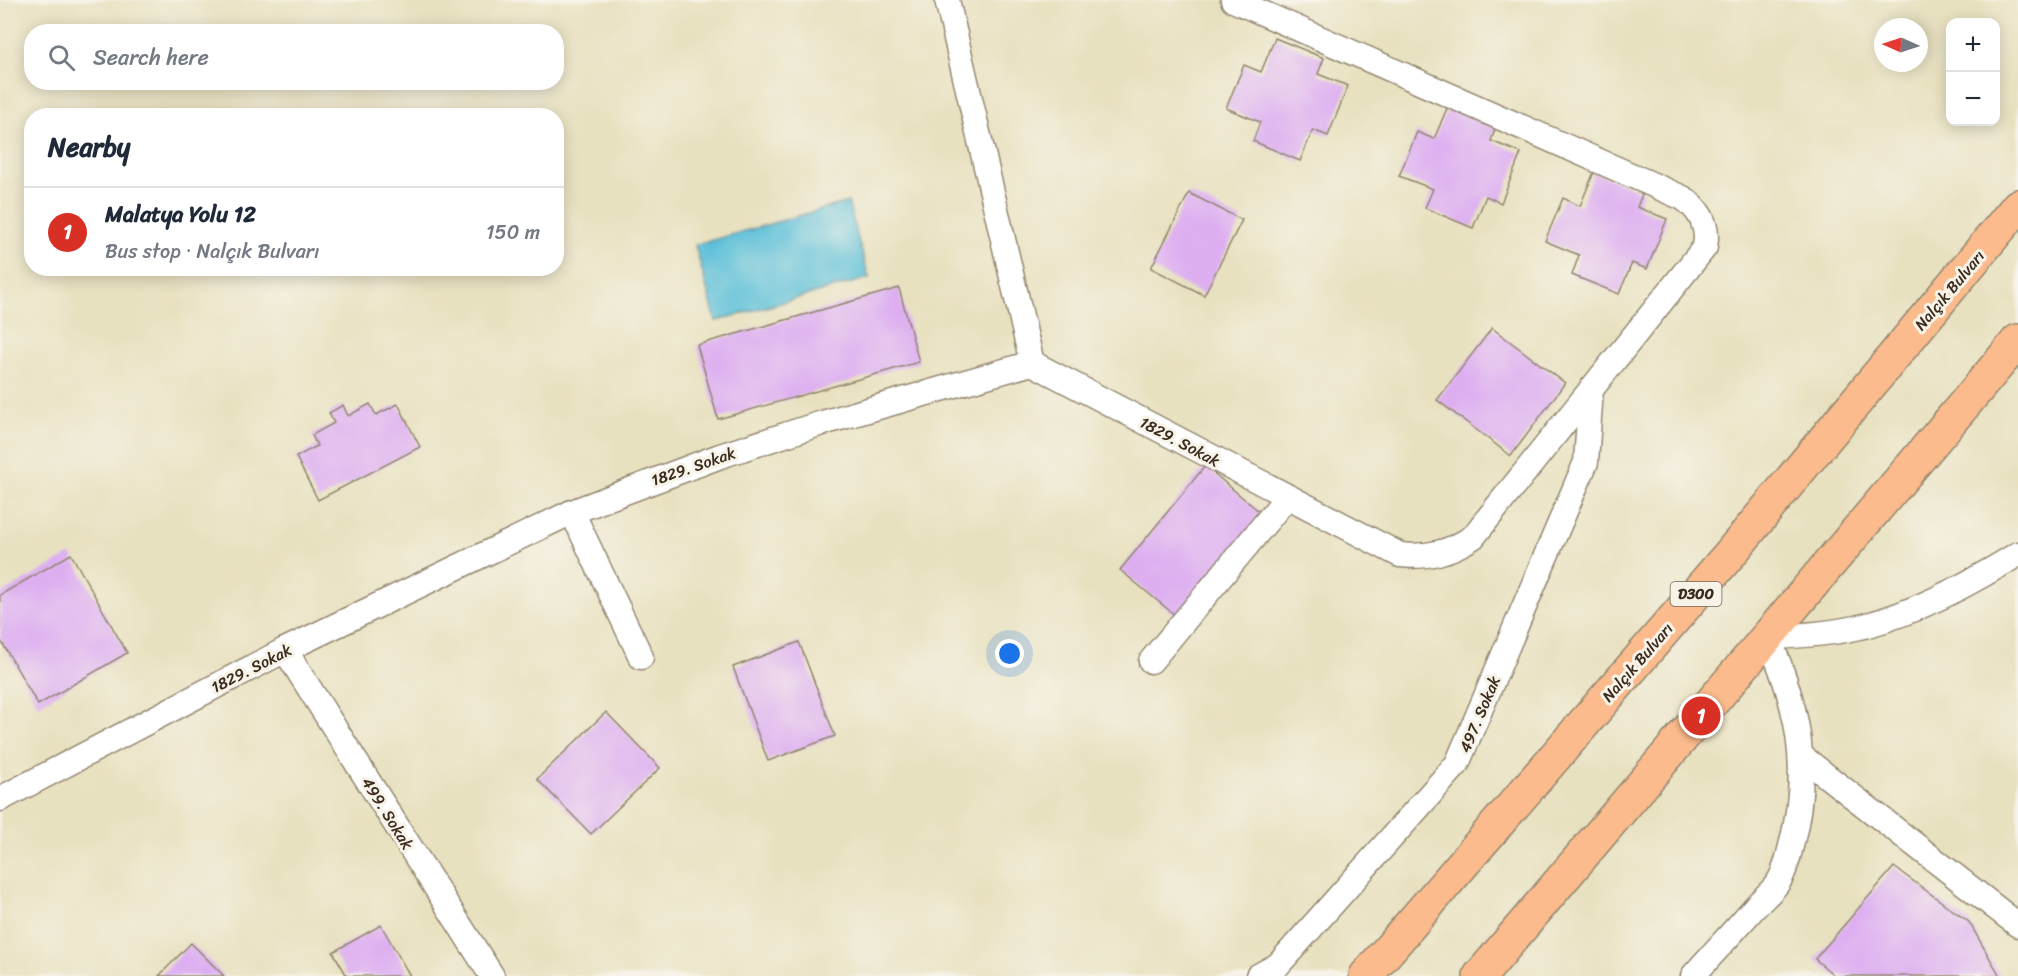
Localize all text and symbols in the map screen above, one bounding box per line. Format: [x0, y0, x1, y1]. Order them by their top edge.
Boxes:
north arrow [1874, 18, 1928, 72]
map controls [1946, 18, 2000, 126]
button: + [1946, 18, 2000, 72]
search box [24, 24, 564, 90]
text: Search here [93, 38, 209, 77]
icon: search [45, 41, 78, 74]
button: − [1946, 72, 2000, 126]
text: Nearby [48, 124, 130, 170]
text: Malatya Yolu 12 [105, 195, 256, 234]
text: 1 [63, 215, 72, 250]
text: 150 m [486, 215, 540, 250]
text: Bus stop · Nalçık Bulvarı [105, 234, 320, 269]
street label: Nalçık Bulvarı [1907, 243, 1992, 337]
street label: 1829. Sokak [1134, 408, 1226, 475]
street label: 1829. Sokak [647, 438, 740, 494]
road number: D300 [1670, 582, 1722, 606]
street label: Nalçık Bulvarı [1594, 616, 1681, 709]
street label: 1829. Sokak [206, 635, 297, 701]
your location [995, 639, 1024, 668]
street label: 497. Sokak [1450, 671, 1509, 757]
pin: 1 [1682, 694, 1720, 738]
street label: 499. Sokak [354, 771, 422, 856]

